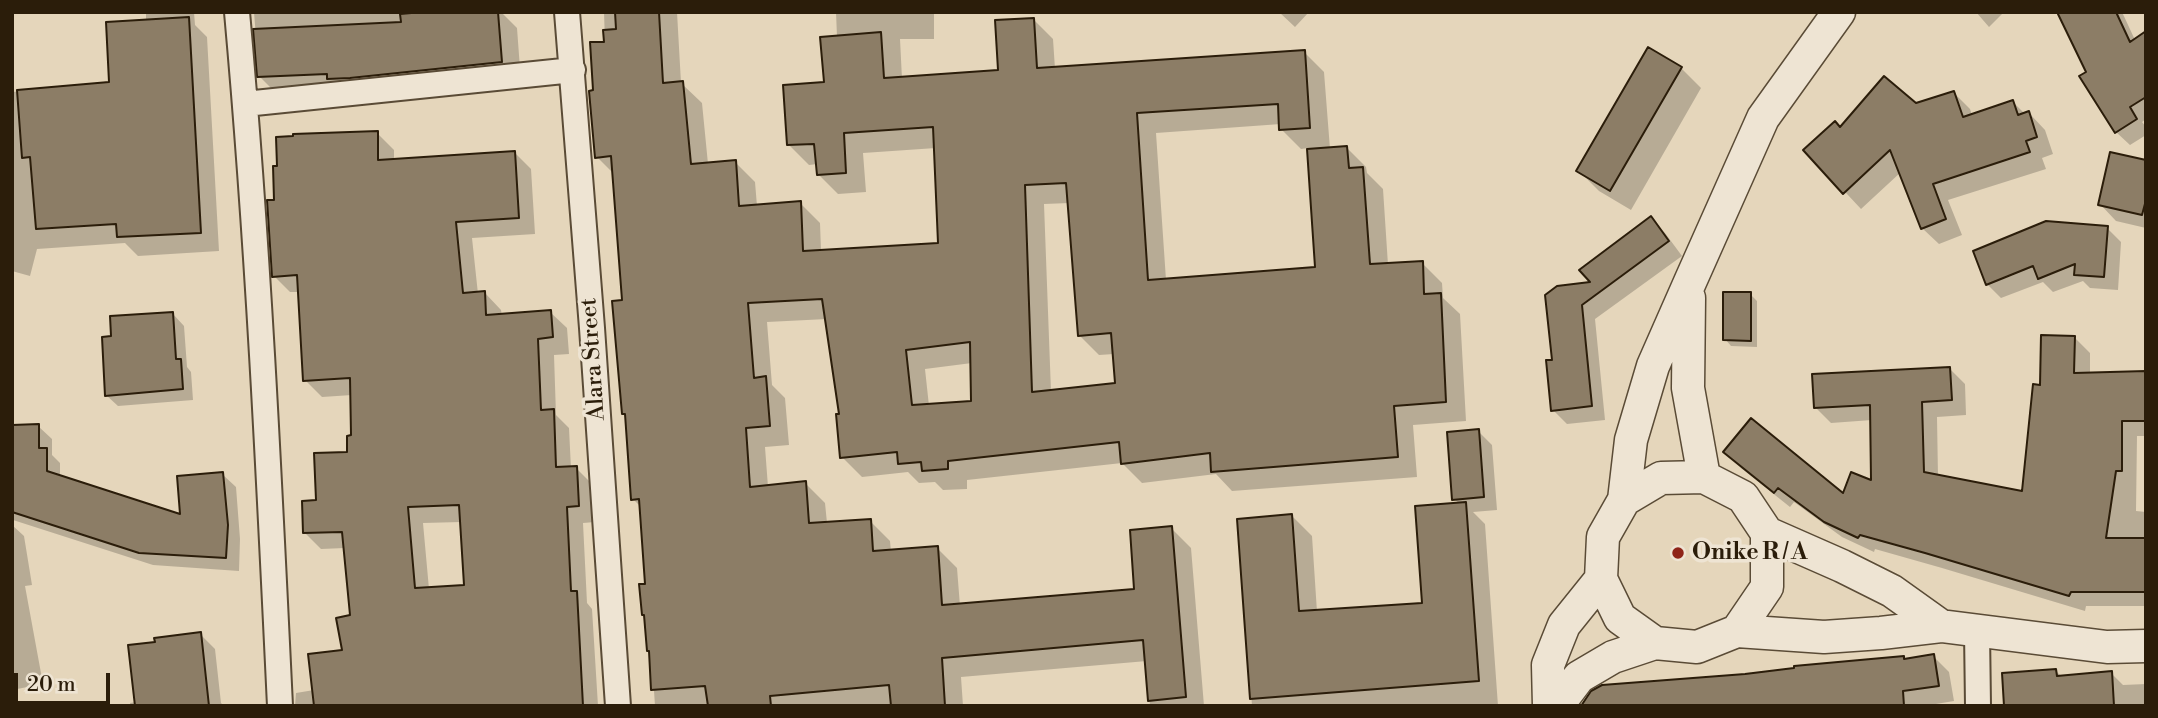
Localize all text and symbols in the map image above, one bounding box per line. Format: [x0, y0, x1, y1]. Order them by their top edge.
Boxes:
street label: Alara Street [576, 297, 612, 421]
place label: Onike R / A [1692, 539, 1807, 567]
marker: Onike R / A [1670, 545, 1686, 561]
scale bar [18, 658, 114, 702]
text: 20 m [27, 672, 76, 698]

